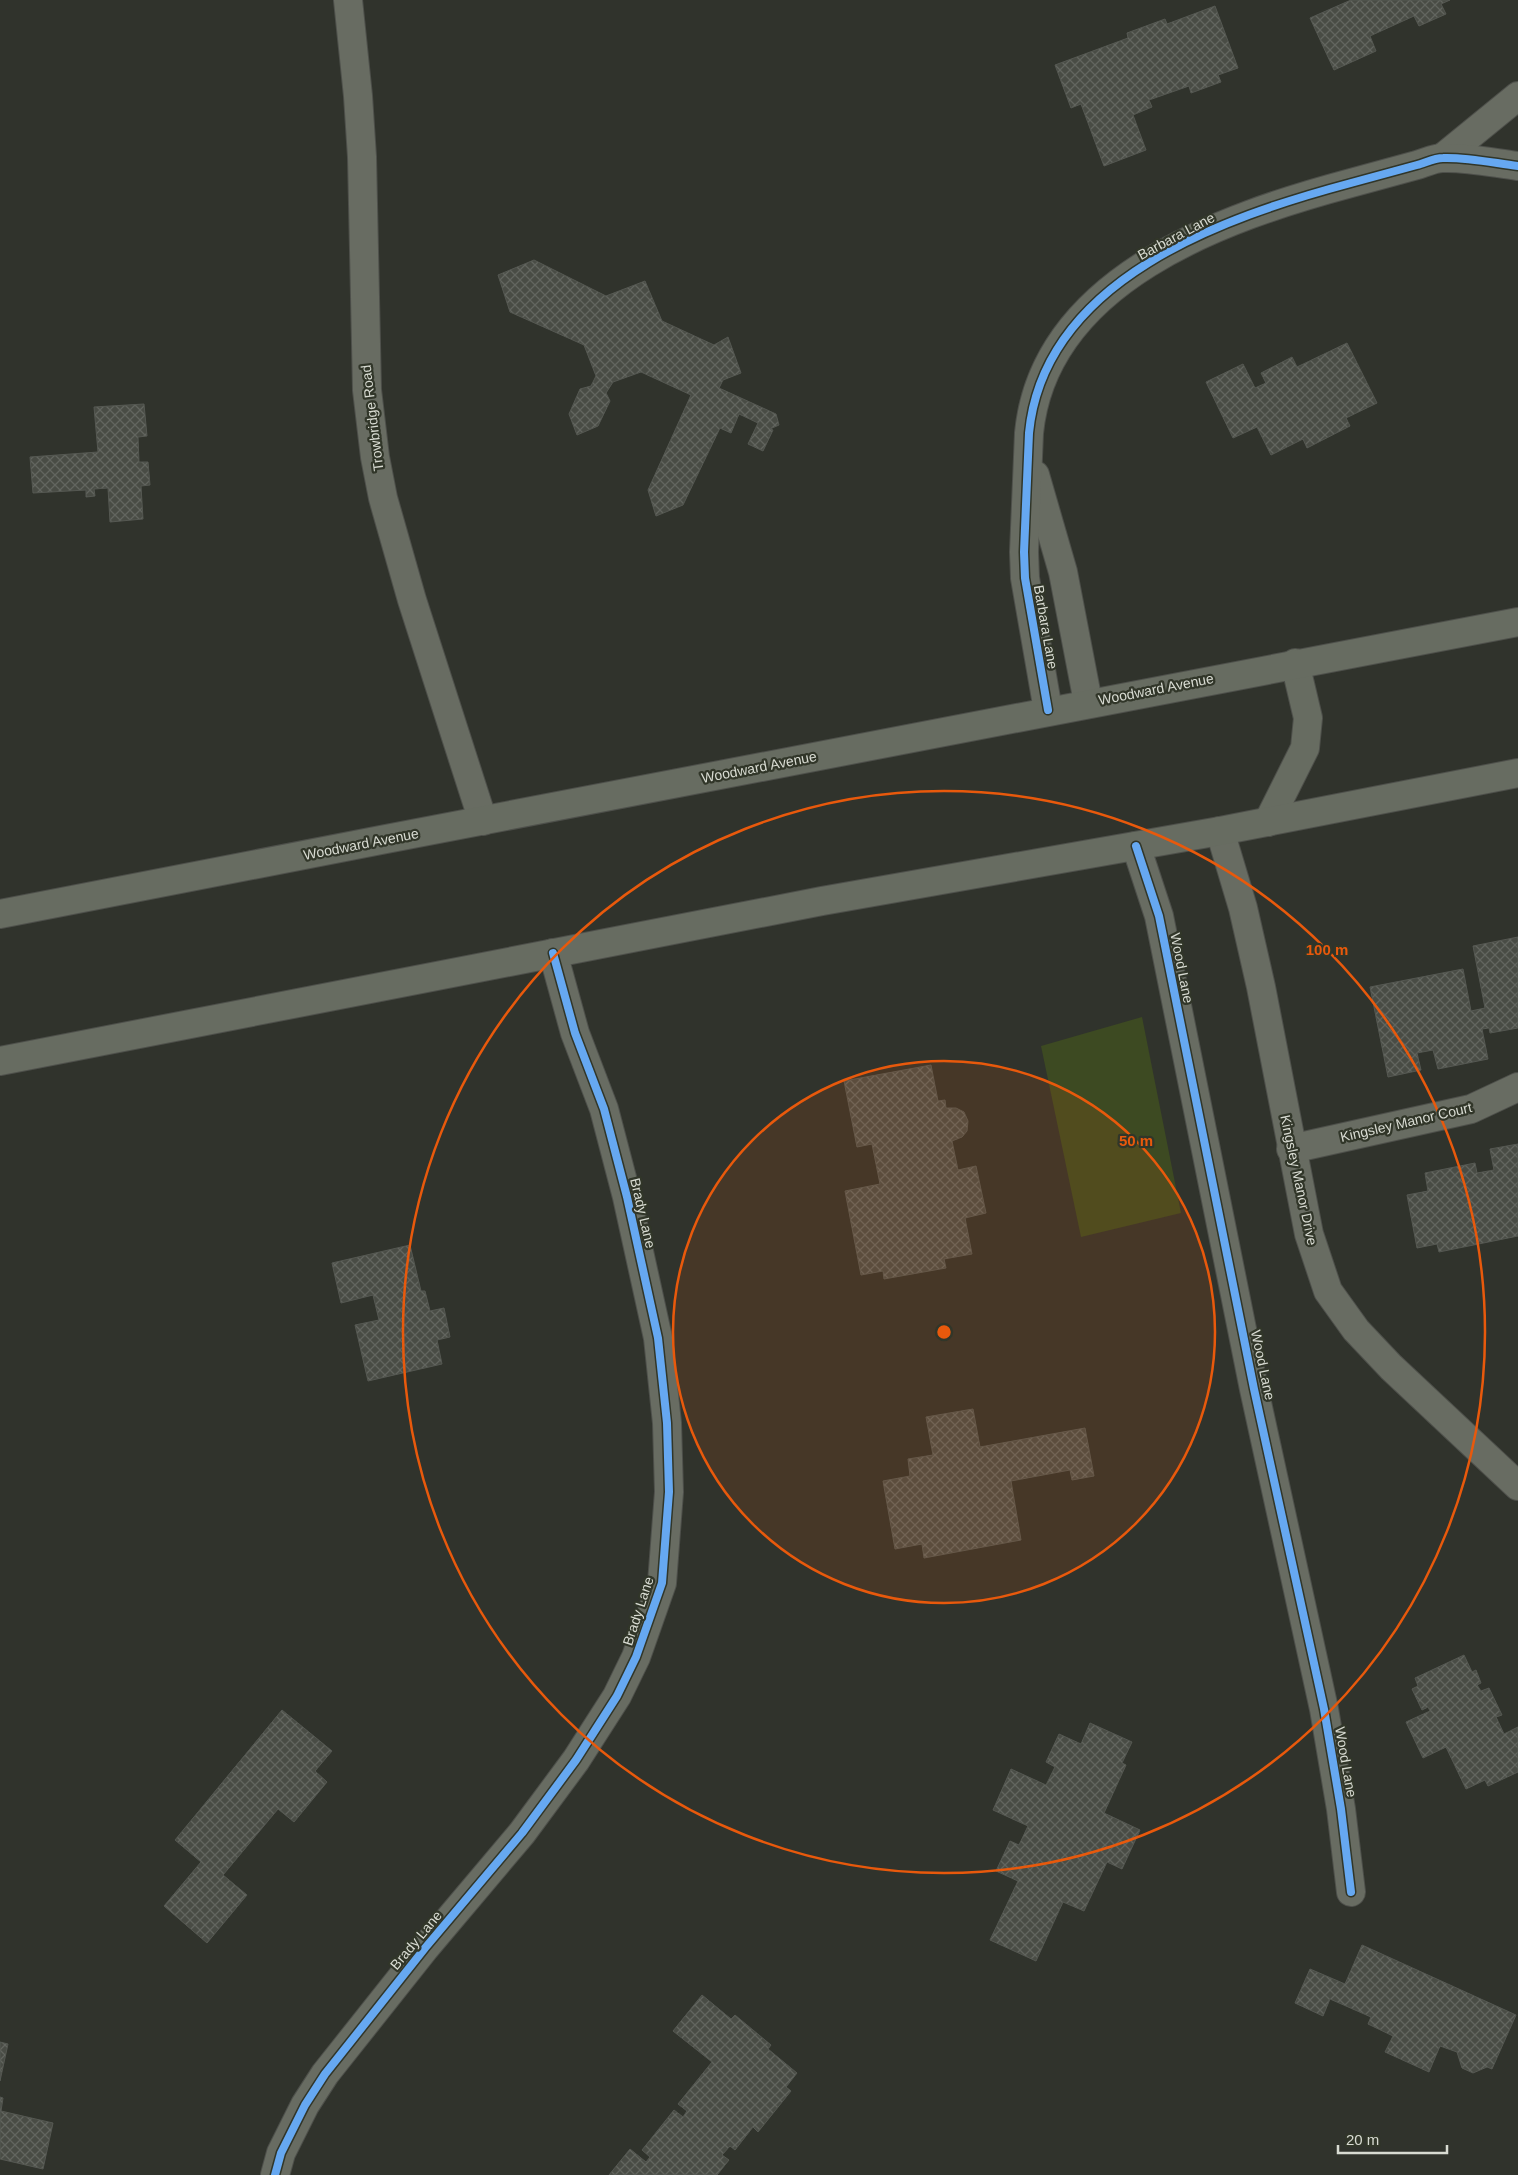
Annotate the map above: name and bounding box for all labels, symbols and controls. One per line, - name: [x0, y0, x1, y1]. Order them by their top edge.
- street label: Barbara Lane: [1135, 209, 1217, 263]
- street label: Trowbridge Road: [358, 364, 386, 472]
- street label: Barbara Lane: [1031, 584, 1061, 670]
- street label: Woodward Avenue: [1097, 670, 1215, 708]
- street label: Woodward Avenue: [700, 748, 818, 786]
- street label: Woodward Avenue: [302, 825, 420, 863]
- street label: Wood Lane: [1167, 931, 1197, 1005]
- text: 100 m: [1306, 941, 1348, 958]
- street label: Kingsley Manor Court: [1339, 1099, 1473, 1145]
- street label: Kingsley Manor Drive: [1277, 1113, 1321, 1247]
- text: 50 m: [1119, 1132, 1153, 1149]
- street label: Brady Lane: [627, 1176, 659, 1250]
- centre of rings: [935, 1323, 953, 1341]
- street label: Wood Lane: [1248, 1328, 1278, 1402]
- street label: Brady Lane: [619, 1574, 657, 1648]
- street label: Wood Lane: [1332, 1725, 1360, 1799]
- street label: Brady Lane: [387, 1907, 445, 1973]
- scale bar: [1338, 2122, 1447, 2154]
- text: 20 m: [1346, 2131, 1379, 2148]

